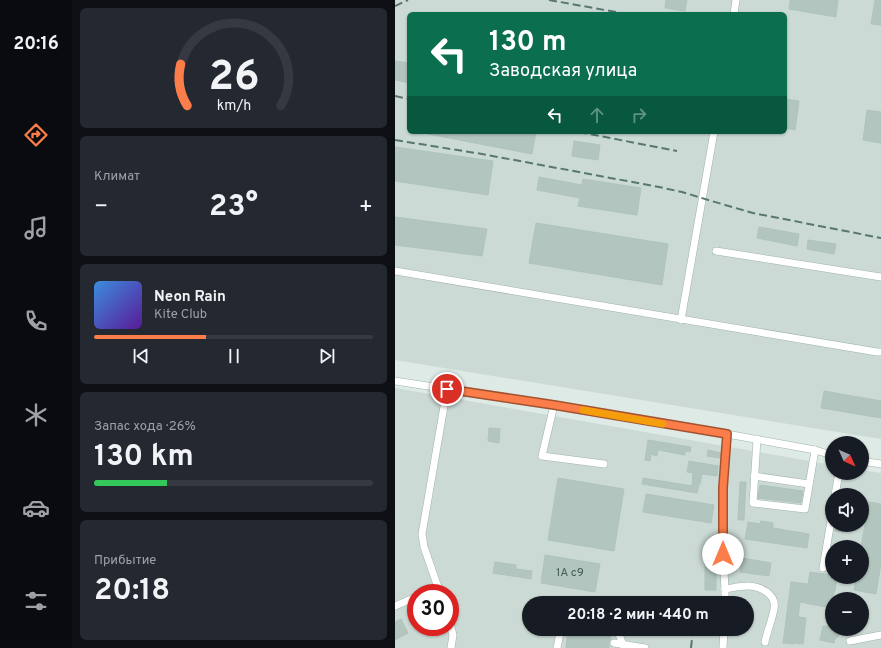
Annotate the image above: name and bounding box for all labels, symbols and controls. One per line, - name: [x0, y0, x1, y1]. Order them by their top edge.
- text: 130 m: [489, 25, 567, 61]
- icon: left: [423, 28, 475, 80]
- text: 20:16: [13, 33, 59, 56]
- text: 26: [208, 52, 259, 105]
- text: Заводская улица: [489, 60, 637, 83]
- text: km/h: [216, 97, 251, 115]
- icon: left: [544, 104, 566, 126]
- icon: ahead: [586, 104, 608, 126]
- icon: right: [628, 104, 650, 126]
- icon: directions: [22, 121, 50, 149]
- text: Климат: [94, 169, 140, 185]
- text: 23°: [209, 189, 258, 226]
- text: −: [94, 194, 108, 221]
- text: +: [359, 194, 373, 221]
- icon: music: [22, 214, 50, 242]
- text: Neon Rain: [154, 288, 226, 307]
- icon: phone: [22, 307, 50, 335]
- text: Kite Club: [154, 307, 207, 323]
- icon: previous: [130, 345, 152, 367]
- icon: pause: [223, 345, 245, 367]
- icon: next: [316, 345, 338, 367]
- pin: [430, 372, 464, 406]
- icon: arrive: [436, 378, 458, 400]
- icon: climate: [22, 401, 50, 429]
- text: Запас хода · 26%: [94, 419, 196, 435]
- north arrow: [825, 436, 869, 480]
- map controls: [825, 436, 869, 636]
- text: 130 km: [94, 439, 194, 476]
- button: sound: [825, 488, 869, 532]
- icon: car: [22, 494, 50, 522]
- position arrow: [702, 533, 744, 575]
- button: +: [825, 540, 869, 584]
- text: Прибытие: [94, 553, 156, 569]
- house number: 1А с9: [556, 565, 584, 581]
- text: 20:18: [94, 573, 170, 610]
- speed limit sign: 30: [407, 584, 459, 636]
- icon: filters: [22, 587, 50, 615]
- button: −: [825, 592, 869, 636]
- text: 20:18 · 2 мин · 440 m: [567, 606, 709, 625]

